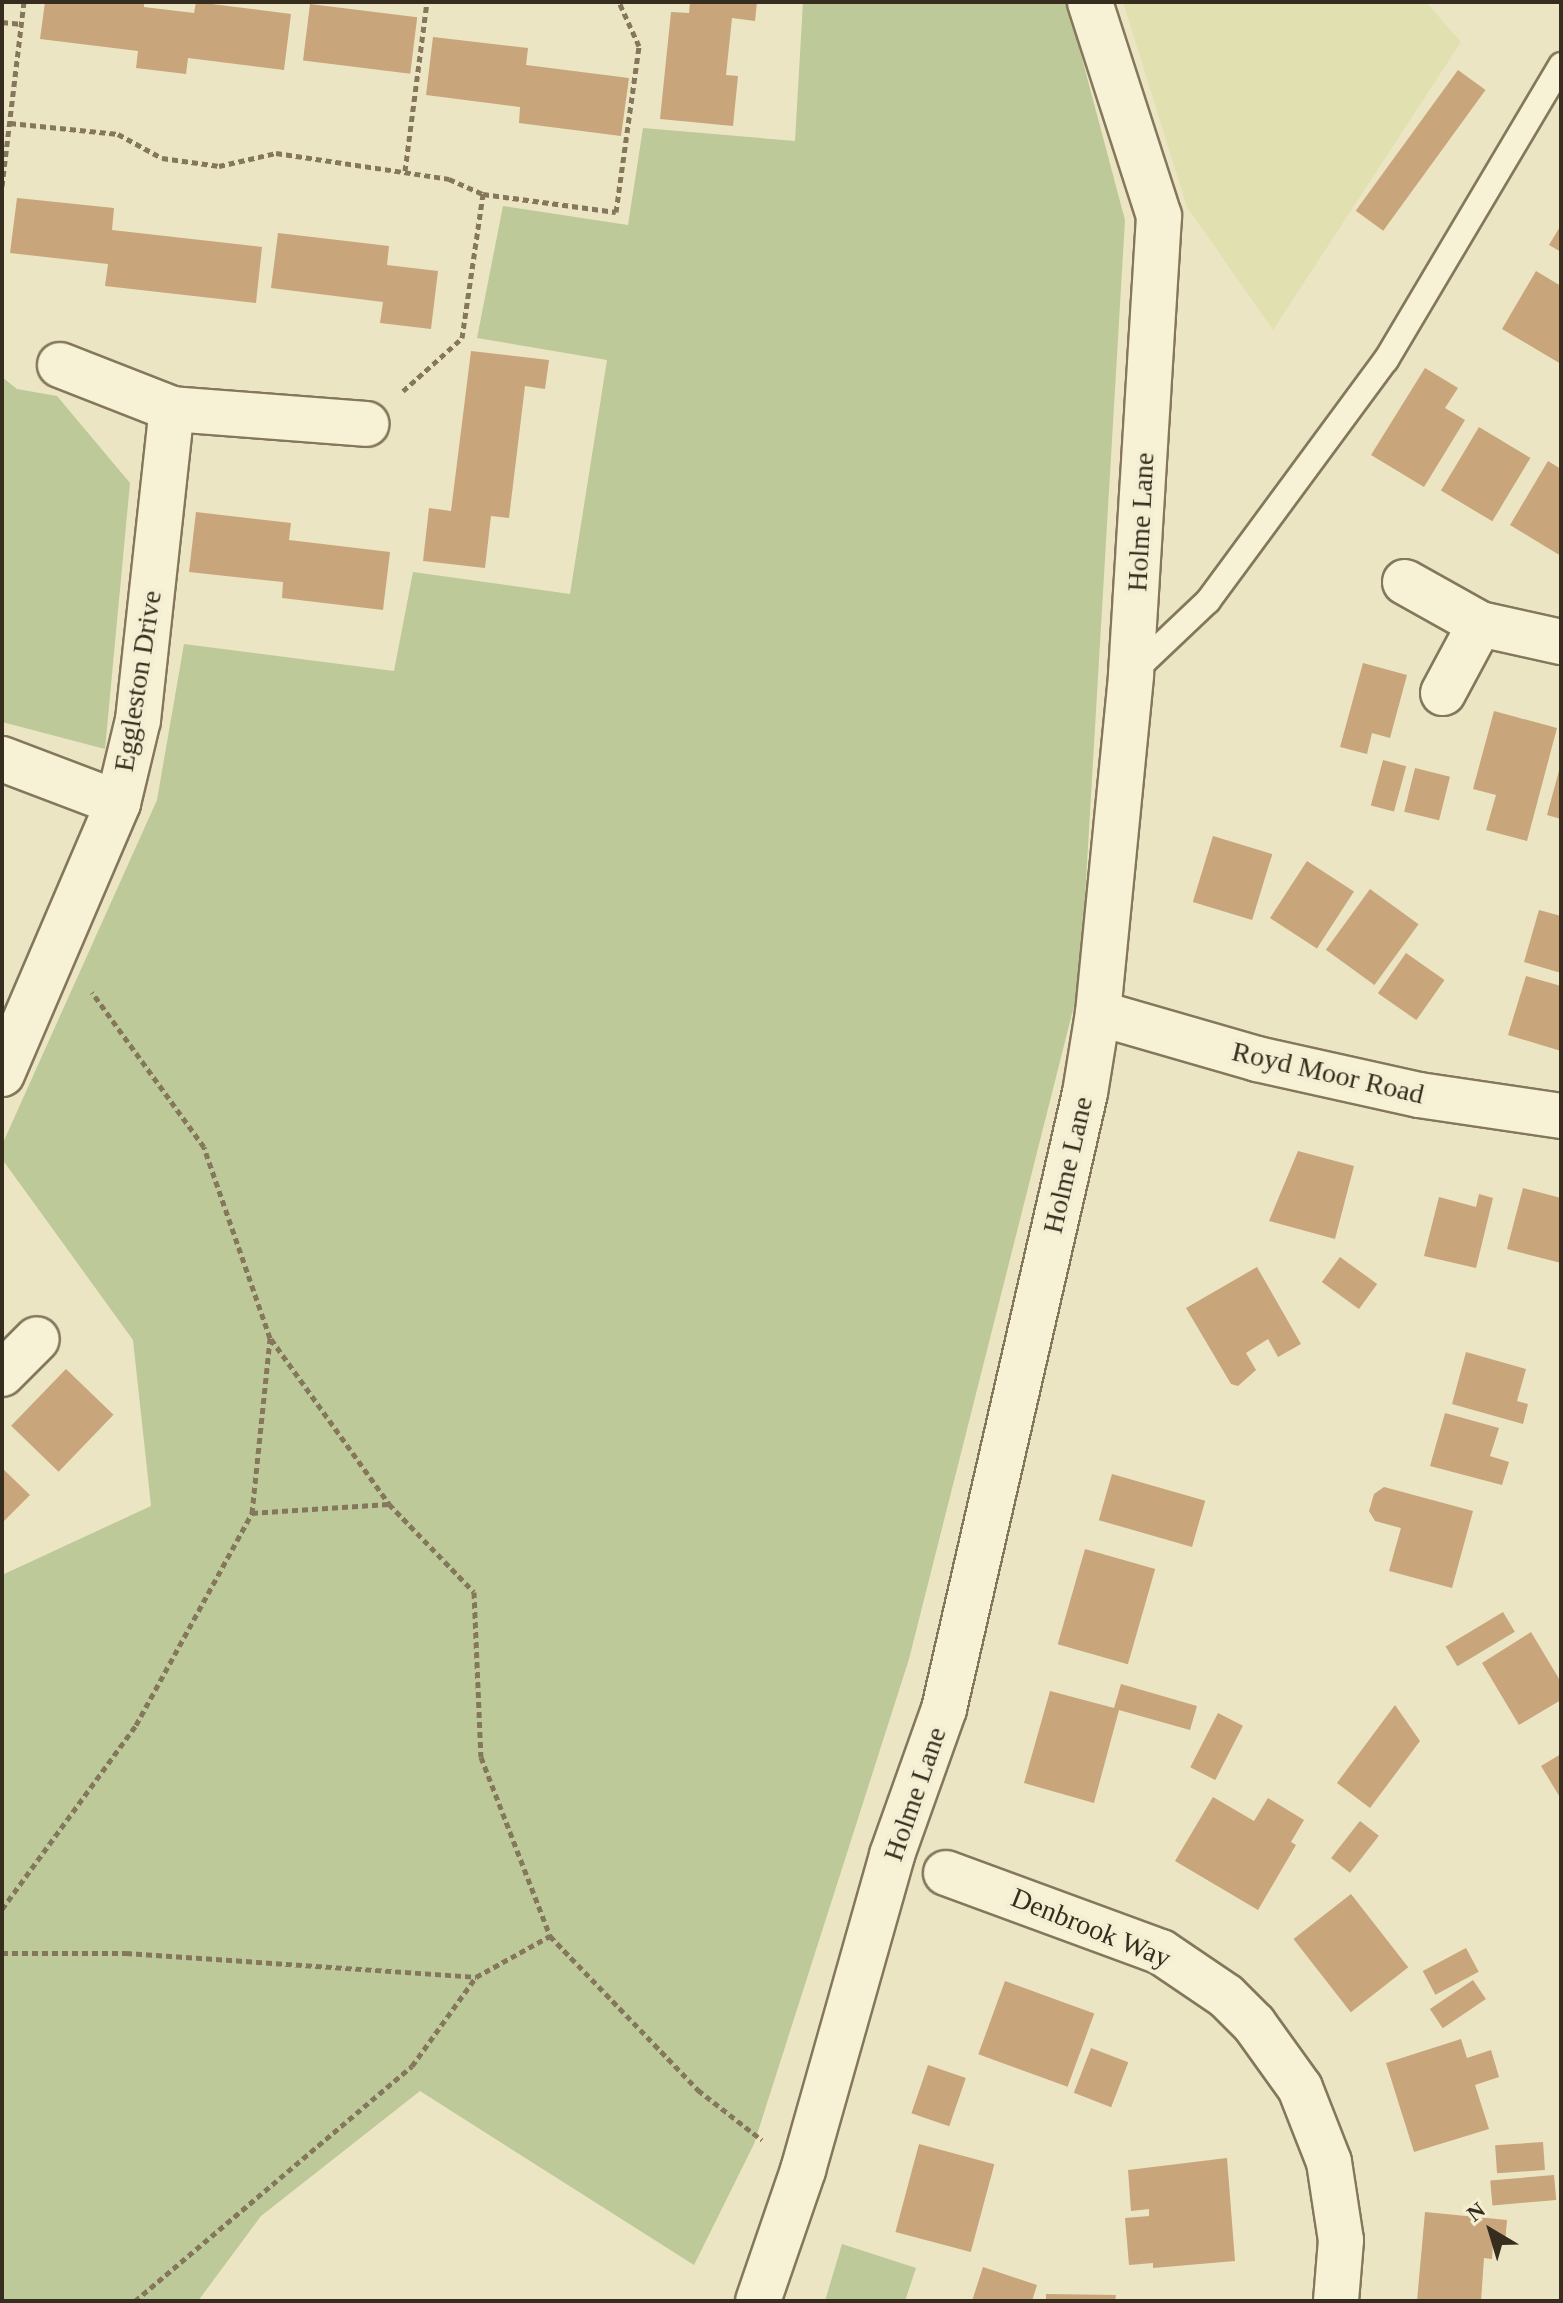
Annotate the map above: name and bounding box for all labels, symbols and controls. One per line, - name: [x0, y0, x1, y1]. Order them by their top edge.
- street label: Holme Lane: [1121, 452, 1161, 592]
- street label: Eggleston Drive: [107, 588, 169, 774]
- street label: Royd Moor Road: [1229, 1035, 1427, 1111]
- street label: Holme Lane: [1036, 1093, 1100, 1237]
- street label: Holme Lane: [876, 1723, 954, 1865]
- street label: Denbrook Way: [1006, 1881, 1176, 1975]
- north arrow: [1451, 2191, 1531, 2271]
- text: N: [1462, 2197, 1490, 2226]

